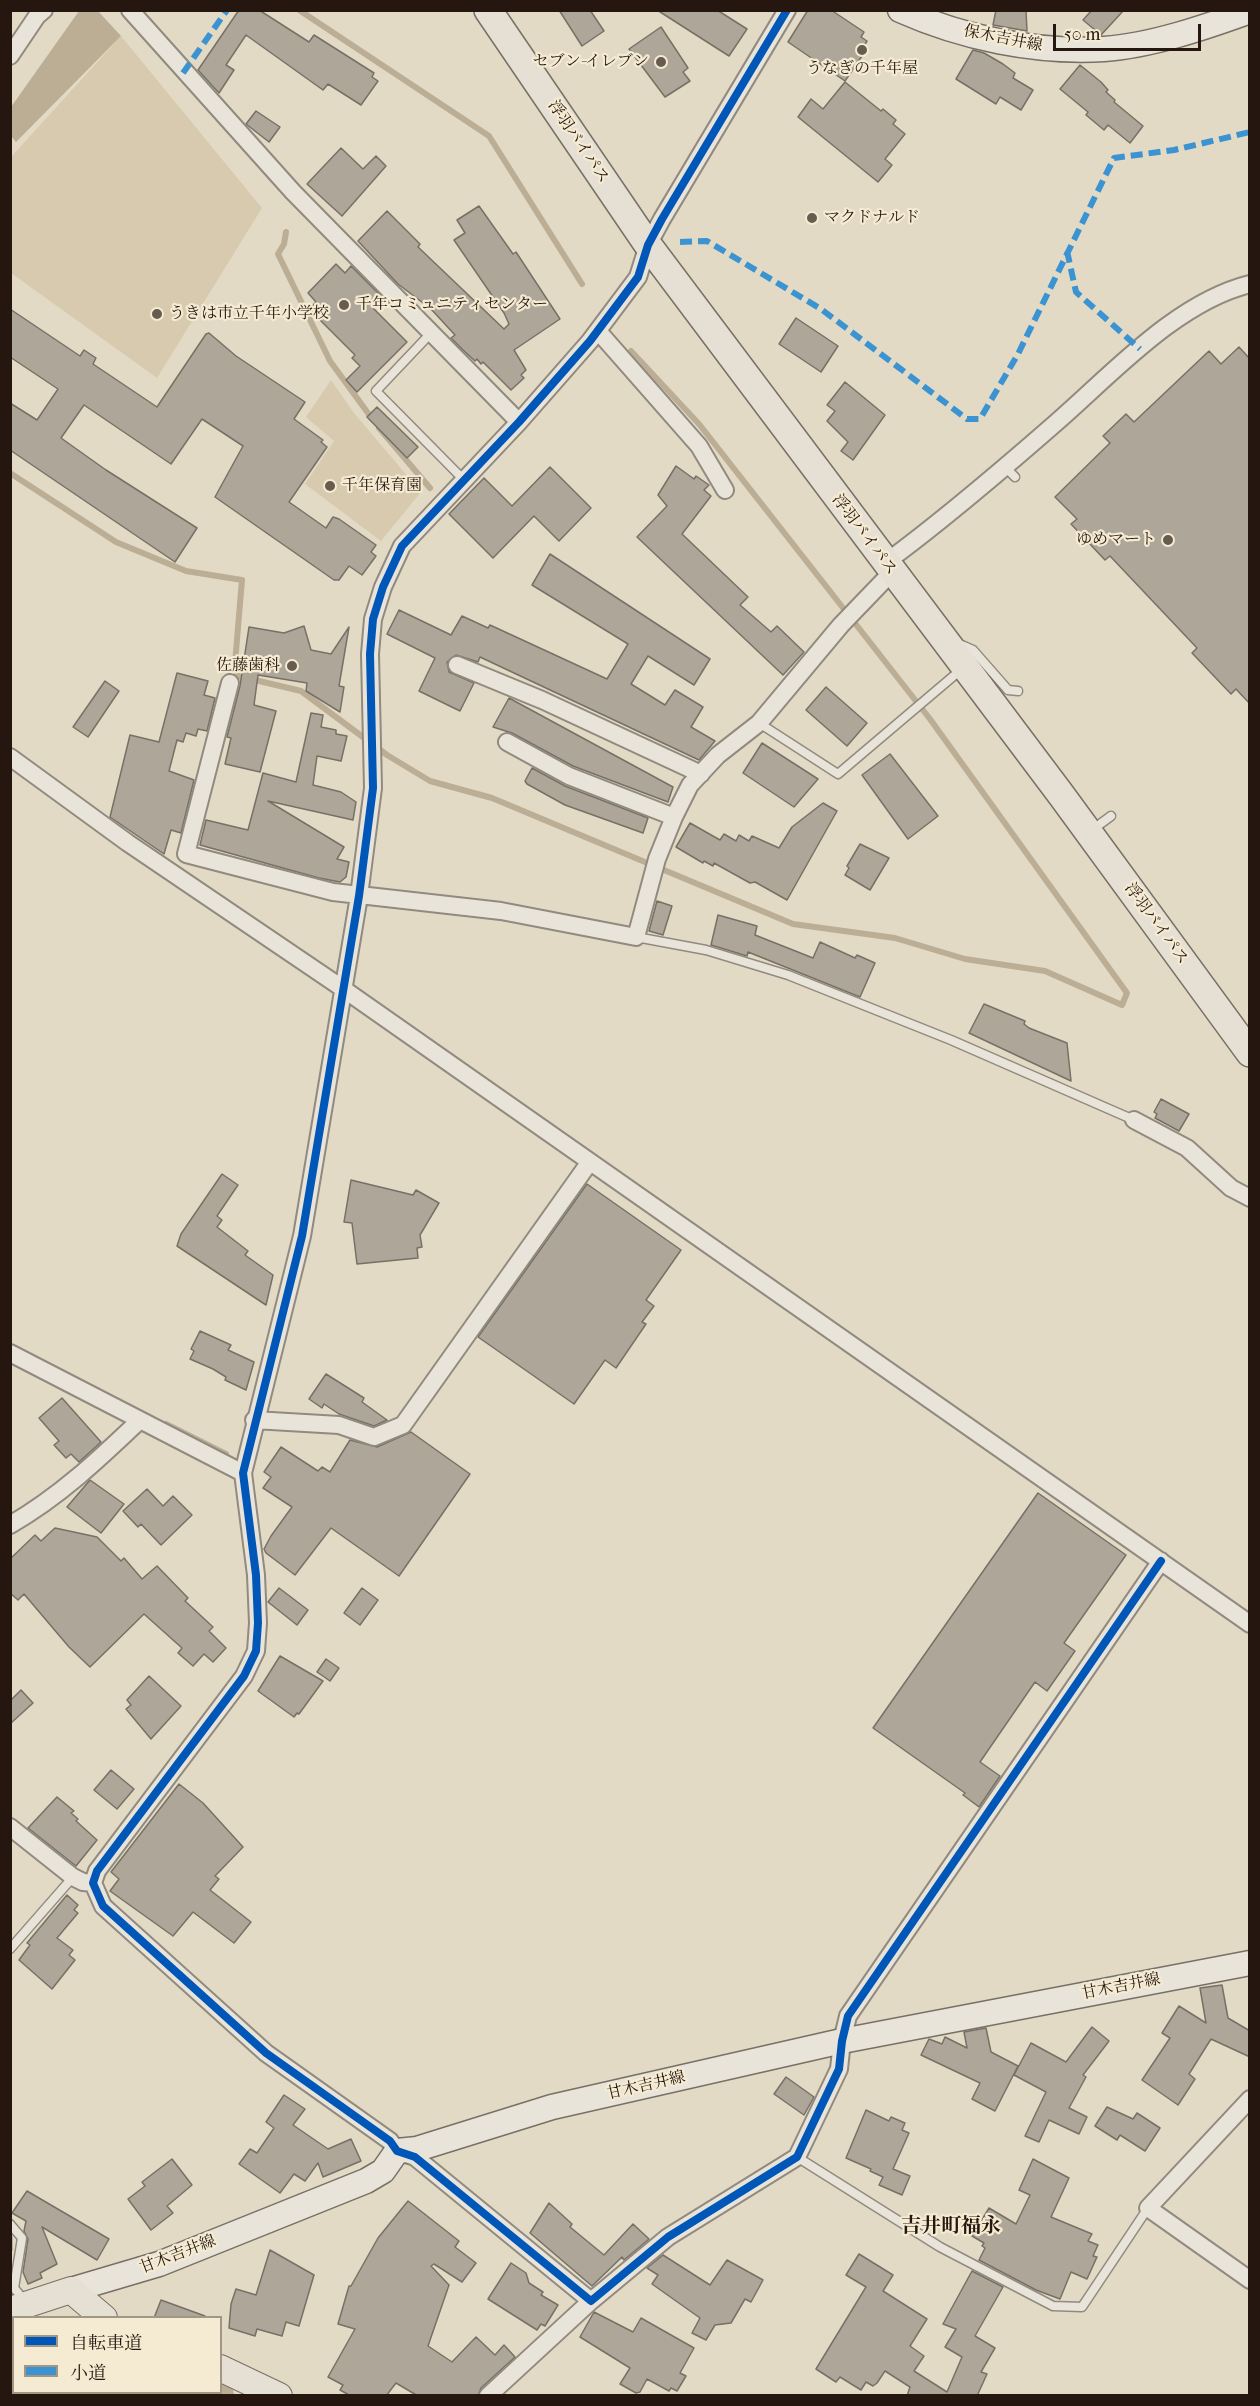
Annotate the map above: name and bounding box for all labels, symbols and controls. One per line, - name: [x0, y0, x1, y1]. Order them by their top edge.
- scale bar: [1056, 12, 1204, 50]
- street label: 保木吉井線: [962, 22, 1044, 56]
- text: 50 m: [1064, 24, 1100, 45]
- marker: うなぎの千年屋: [855, 43, 869, 57]
- place label: セブン-イレブン: [533, 52, 649, 72]
- marker: セブン-イレブン: [654, 55, 668, 69]
- place label: うなぎの千年屋: [806, 59, 918, 79]
- street label: 浮羽バイパス: [543, 97, 613, 187]
- place label: マクドナルド: [824, 208, 920, 228]
- marker: マクドナルド: [805, 211, 819, 225]
- place label: 千年コミュニティセンター: [356, 295, 548, 315]
- marker: 千年コミュニティセンター: [337, 298, 351, 312]
- place label: うきは市立千年小学校: [169, 304, 329, 324]
- marker: うきは市立千年小学校: [150, 307, 164, 321]
- place label: 千年保育園: [342, 476, 422, 496]
- marker: 千年保育園: [323, 479, 337, 493]
- street label: 浮羽バイパス: [827, 491, 901, 579]
- place label: ゆめマート: [1076, 530, 1156, 550]
- marker: ゆめマート: [1161, 533, 1175, 547]
- place label: 佐藤歯科: [216, 656, 280, 676]
- marker: 佐藤歯科: [285, 659, 299, 673]
- street label: 浮羽バイパス: [1120, 880, 1192, 968]
- street label: 甘木吉井線: [1080, 1970, 1162, 2004]
- street label: 甘木吉井線: [605, 2068, 687, 2104]
- district label: 吉井町福永: [901, 2215, 1001, 2239]
- street label: 甘木吉井線: [137, 2232, 219, 2278]
- legend: [12, 2316, 222, 2394]
- text: 自転車道: [70, 2333, 142, 2354]
- text: 小道: [70, 2363, 106, 2384]

